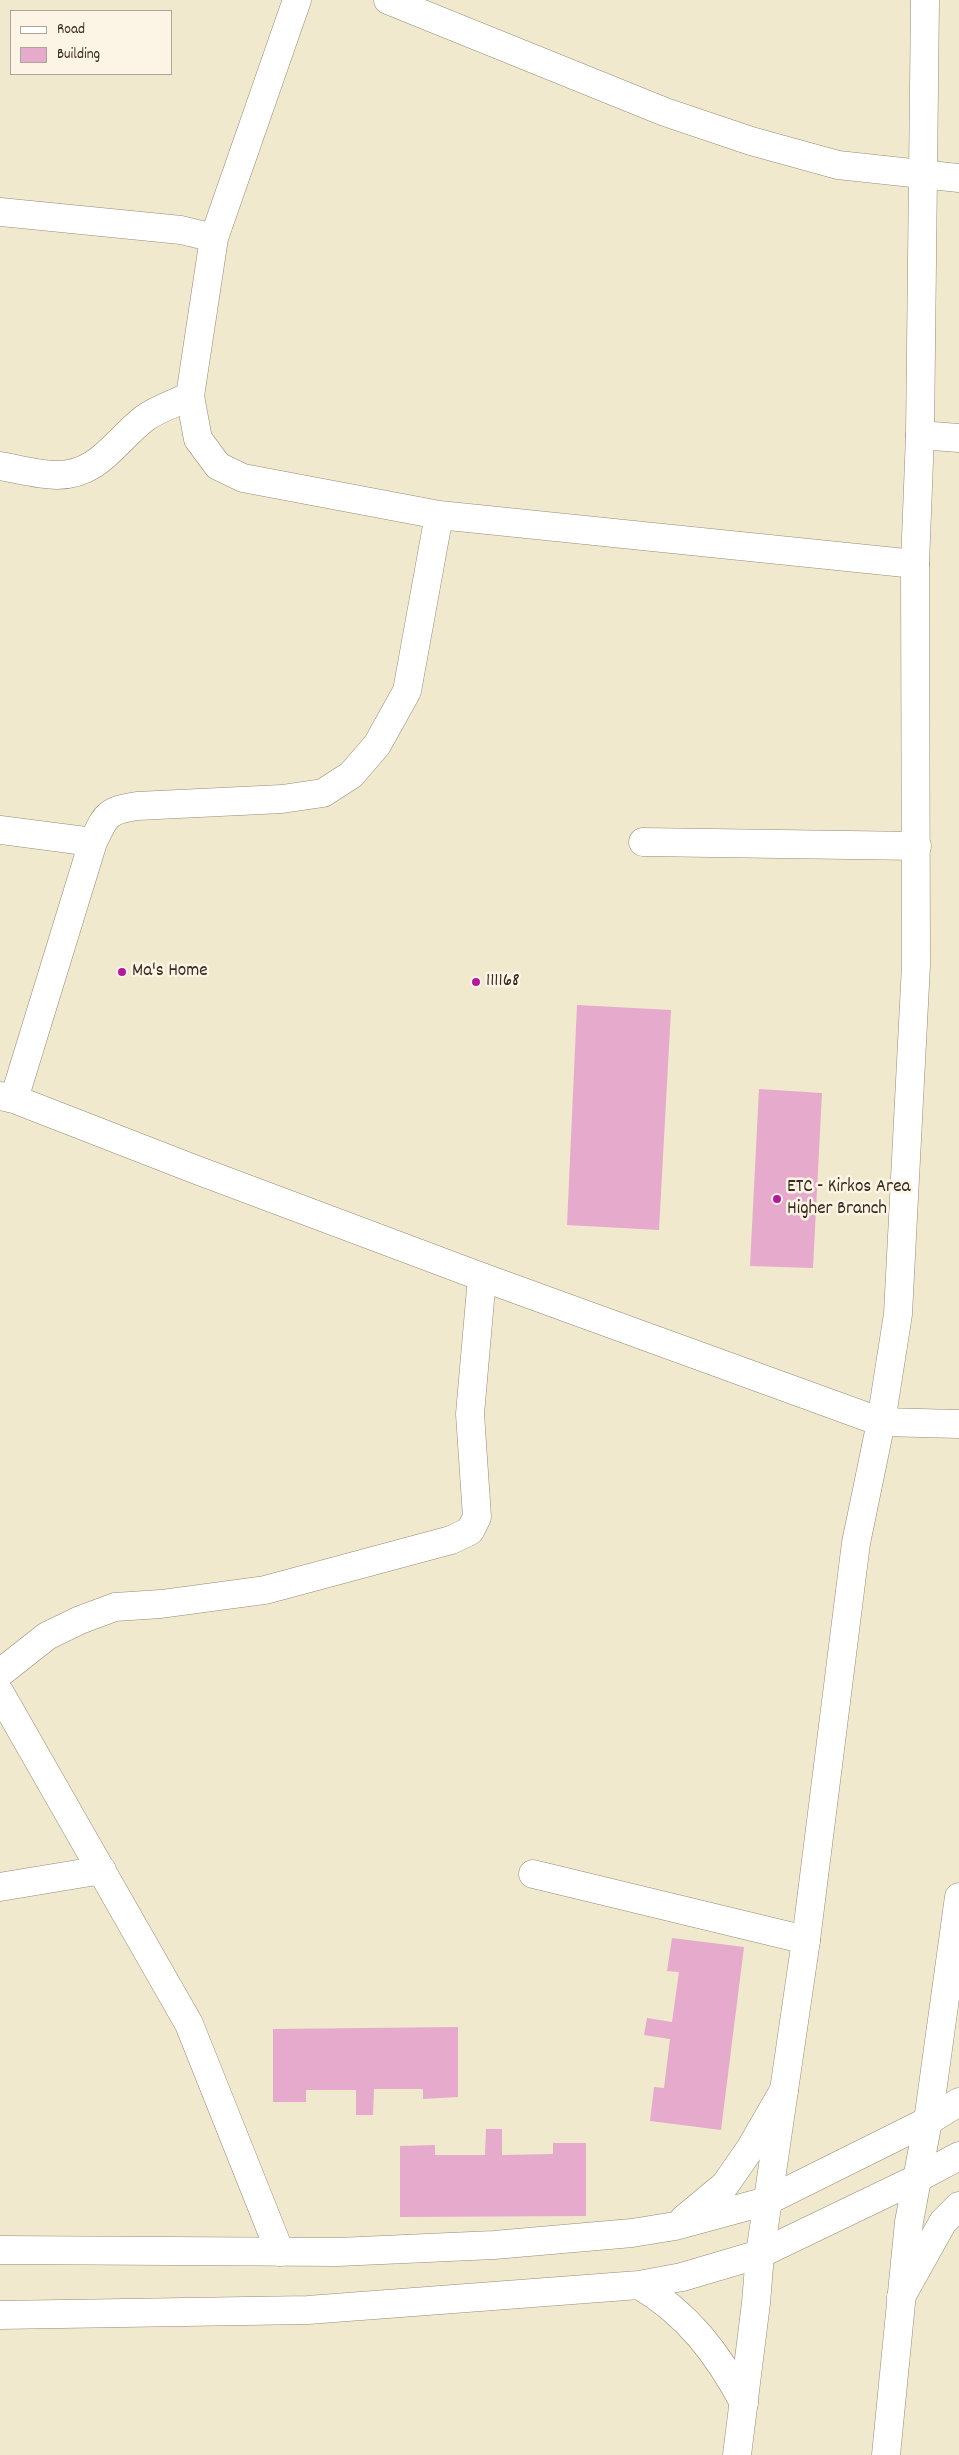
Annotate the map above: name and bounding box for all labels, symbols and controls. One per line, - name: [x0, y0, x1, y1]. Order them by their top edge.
- legend: [10, 10, 172, 75]
- text: Road: [57, 19, 85, 41]
- text: Building: [57, 44, 100, 66]
- place label: Ma's Home: [132, 961, 208, 983]
- marker: Ma's Home: [116, 966, 128, 978]
- place label: 111168: [486, 971, 520, 993]
- marker: 111168: [470, 976, 482, 988]
- place label: ETC - Kirkos Area Higher Branch: [787, 1177, 910, 1221]
- marker: ETC - Kirkos Area Higher Branch: [771, 1193, 783, 1205]

